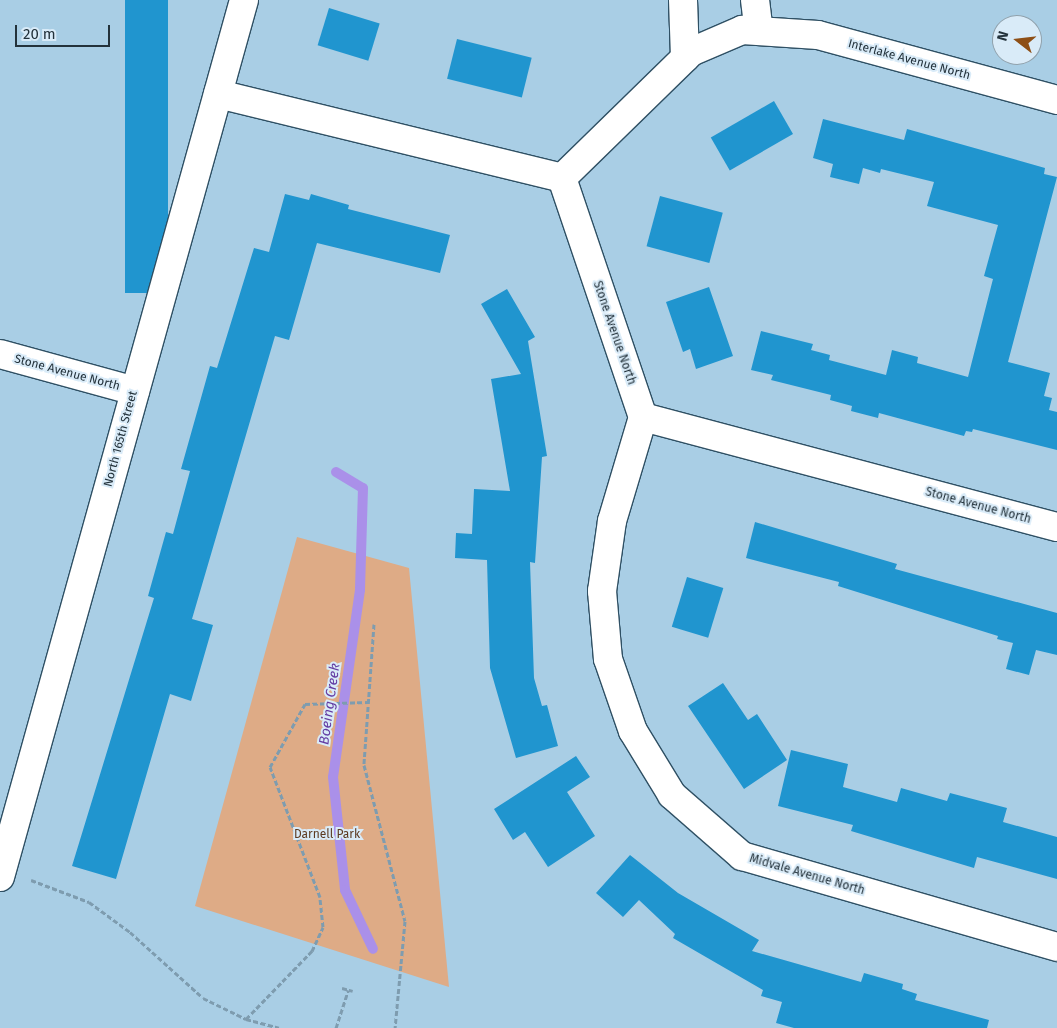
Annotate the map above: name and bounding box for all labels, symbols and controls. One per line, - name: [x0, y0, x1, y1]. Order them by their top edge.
- scale bar: [18, 15, 112, 47]
- north arrow: [992, 15, 1042, 65]
- text: 20 m: [23, 25, 56, 43]
- text: N: [994, 29, 1013, 43]
- street label: Interlake Avenue North: [846, 37, 972, 83]
- street label: Stone Avenue North: [590, 279, 638, 387]
- street label: Stone Avenue North: [13, 352, 121, 394]
- street label: North 165th Street: [101, 389, 141, 489]
- street label: Stone Avenue North: [924, 485, 1032, 527]
- water label: Boeing Creek: [316, 662, 344, 746]
- park label: Darnell Park: [294, 828, 360, 842]
- street label: Midvale Avenue North: [748, 852, 866, 898]

